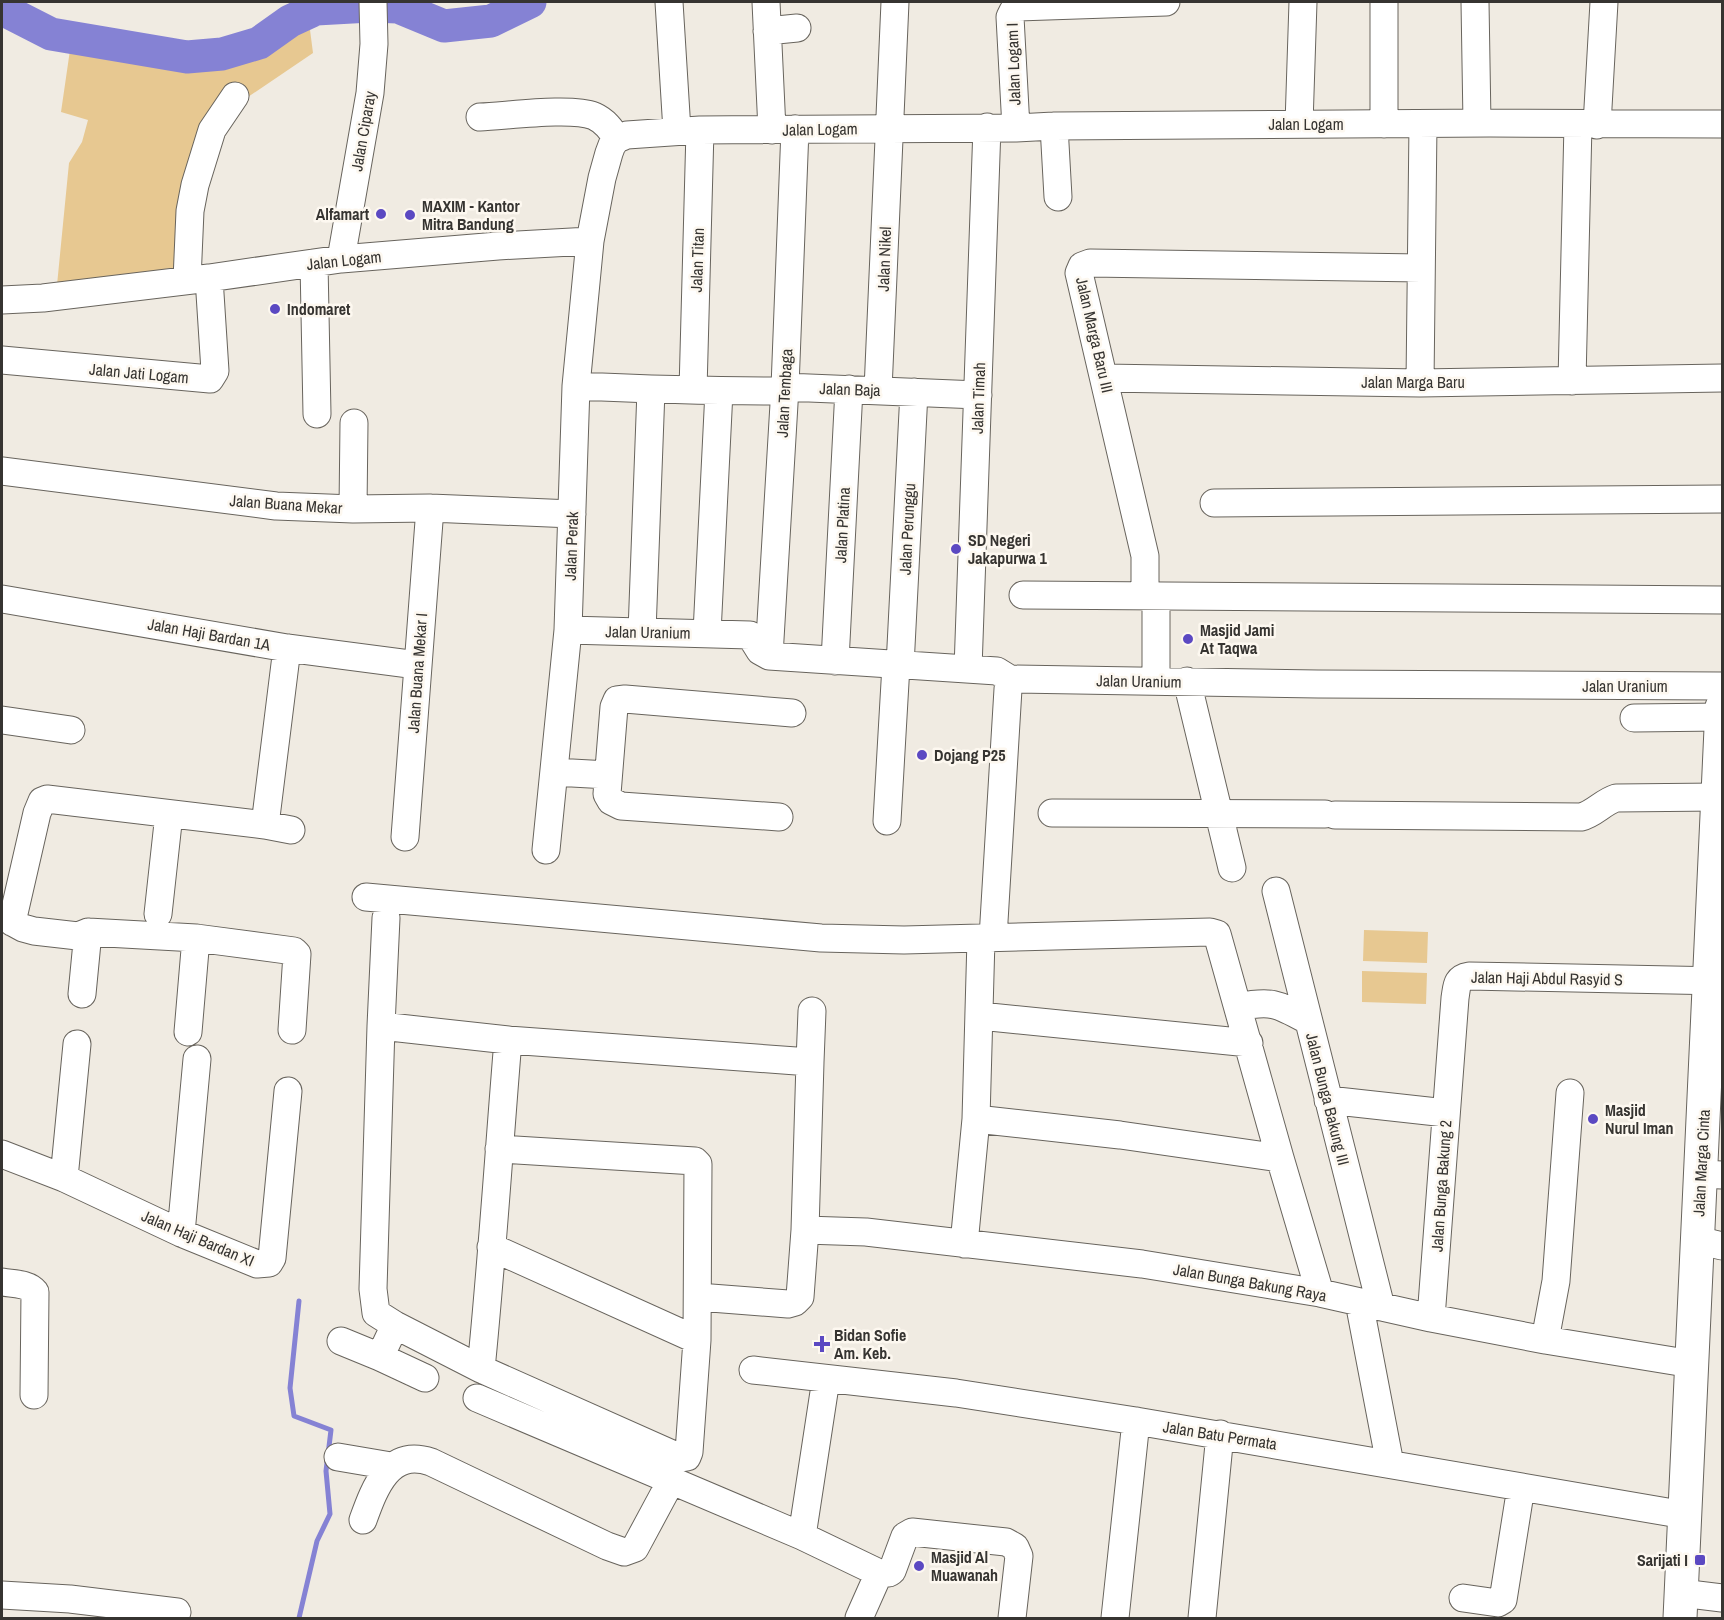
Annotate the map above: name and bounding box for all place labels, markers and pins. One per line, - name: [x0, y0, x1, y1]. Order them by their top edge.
- place label: MAXIM - Kantor Mitra Bandung: [422, 195, 521, 235]
- place label: Alfamart: [316, 203, 370, 225]
- marker: Alfamart: [374, 207, 388, 221]
- marker: MAXIM - Kantor Mitra Bandung: [403, 208, 417, 222]
- place label: Indomaret: [287, 298, 351, 320]
- marker: Indomaret: [268, 302, 282, 316]
- place label: SD Negeri Jakapurwa 1: [968, 529, 1047, 569]
- marker: SD Negeri Jakapurwa 1: [949, 542, 963, 556]
- place label: Masjid Jami At Taqwa: [1200, 619, 1274, 659]
- marker: Masjid Jami At Taqwa: [1181, 632, 1195, 646]
- place label: Dojang P25: [934, 744, 1005, 766]
- marker: Dojang P25: [915, 748, 929, 762]
- place label: Masjid Nurul Iman: [1605, 1099, 1674, 1139]
- marker: Masjid Nurul Iman: [1586, 1112, 1600, 1126]
- place label: Bidan Sofie Am. Keb.: [834, 1324, 906, 1364]
- marker: Bidan Sofie Am. Keb.: [815, 1337, 829, 1351]
- place label: Masjid Al Muawanah: [931, 1546, 998, 1586]
- place label: Sarijati I: [1637, 1549, 1688, 1571]
- marker: Sarijati I: [1693, 1553, 1707, 1567]
- marker: Masjid Al Muawanah: [912, 1559, 926, 1573]

